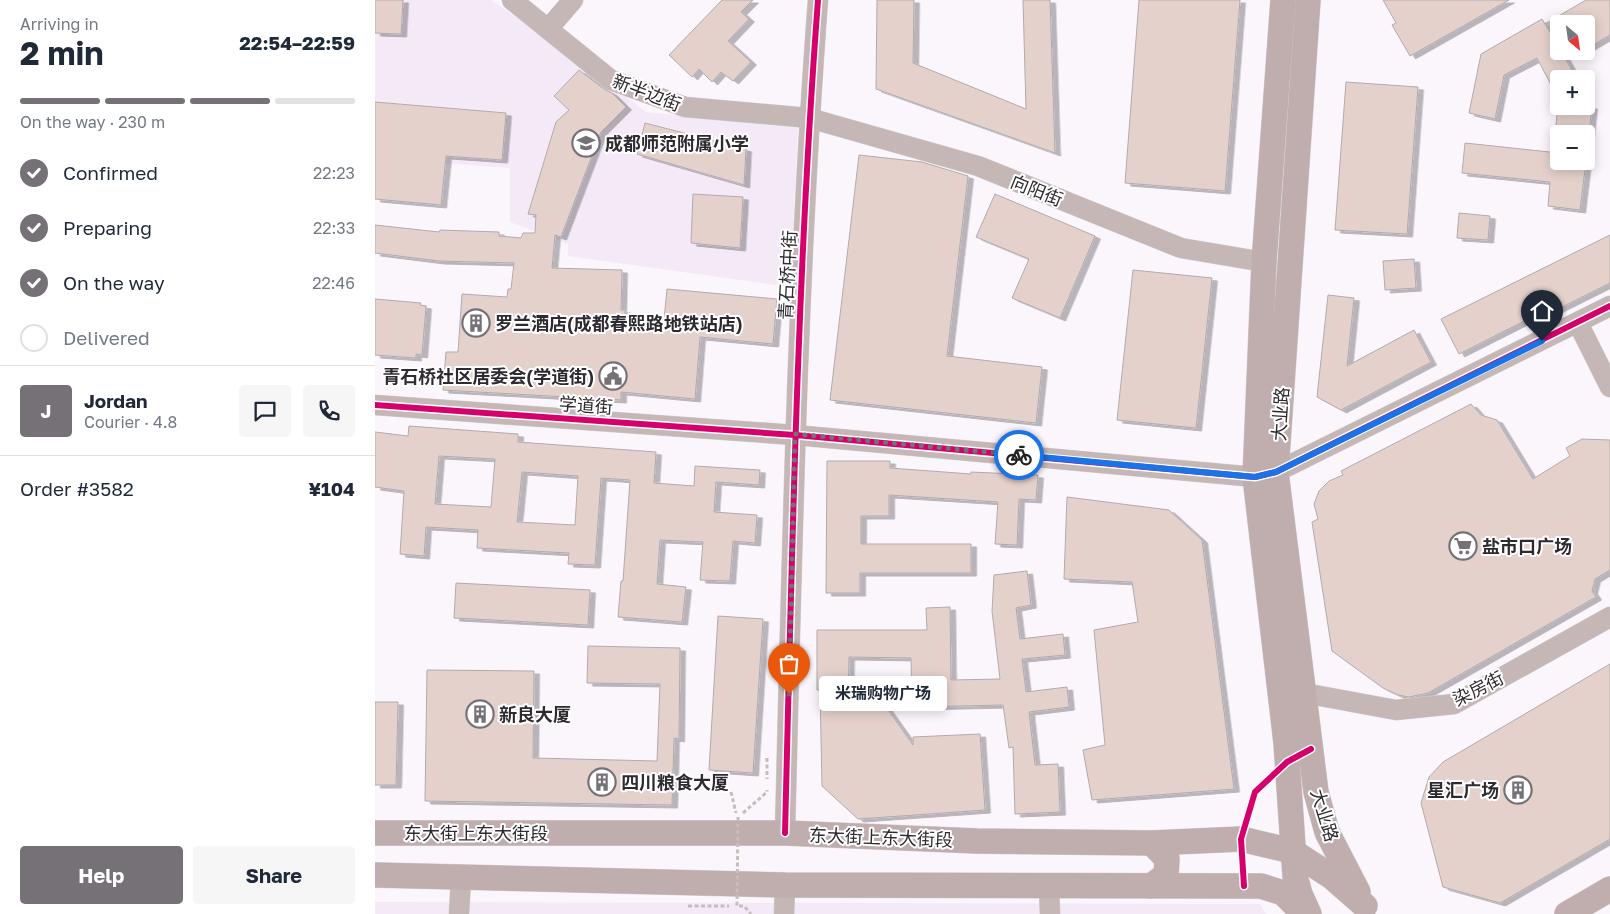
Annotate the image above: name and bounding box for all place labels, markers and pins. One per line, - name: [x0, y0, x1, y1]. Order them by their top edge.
- school or university icon: 成都师范附属小学: [571, 128, 601, 158]
- place label: 成都师范附属小学: [605, 132, 749, 154]
- pin: [1521, 290, 1563, 341]
- building icon: 罗兰酒店(成都春熙路地铁站店): [461, 308, 491, 338]
- place label: 罗兰酒店(成都春熙路地铁站店): [495, 312, 743, 334]
- public building icon: 青石桥社区居委会(学道街): [598, 361, 628, 391]
- place label: 青石桥社区居委会(学道街): [382, 365, 594, 387]
- supermarket icon: 盐市口广场: [1448, 531, 1478, 561]
- place label: 盐市口广场: [1482, 535, 1572, 557]
- pin: [768, 643, 810, 694]
- callout: 米瑞购物广场: [819, 676, 947, 712]
- building icon: 新良大厦: [465, 699, 495, 729]
- place label: 新良大厦: [499, 703, 571, 725]
- building icon: 四川粮食大厦: [587, 767, 617, 797]
- place label: 四川粮食大厦: [621, 771, 729, 793]
- building icon: 星汇广场: [1503, 775, 1533, 805]
- place label: 星汇广场: [1427, 779, 1499, 801]

